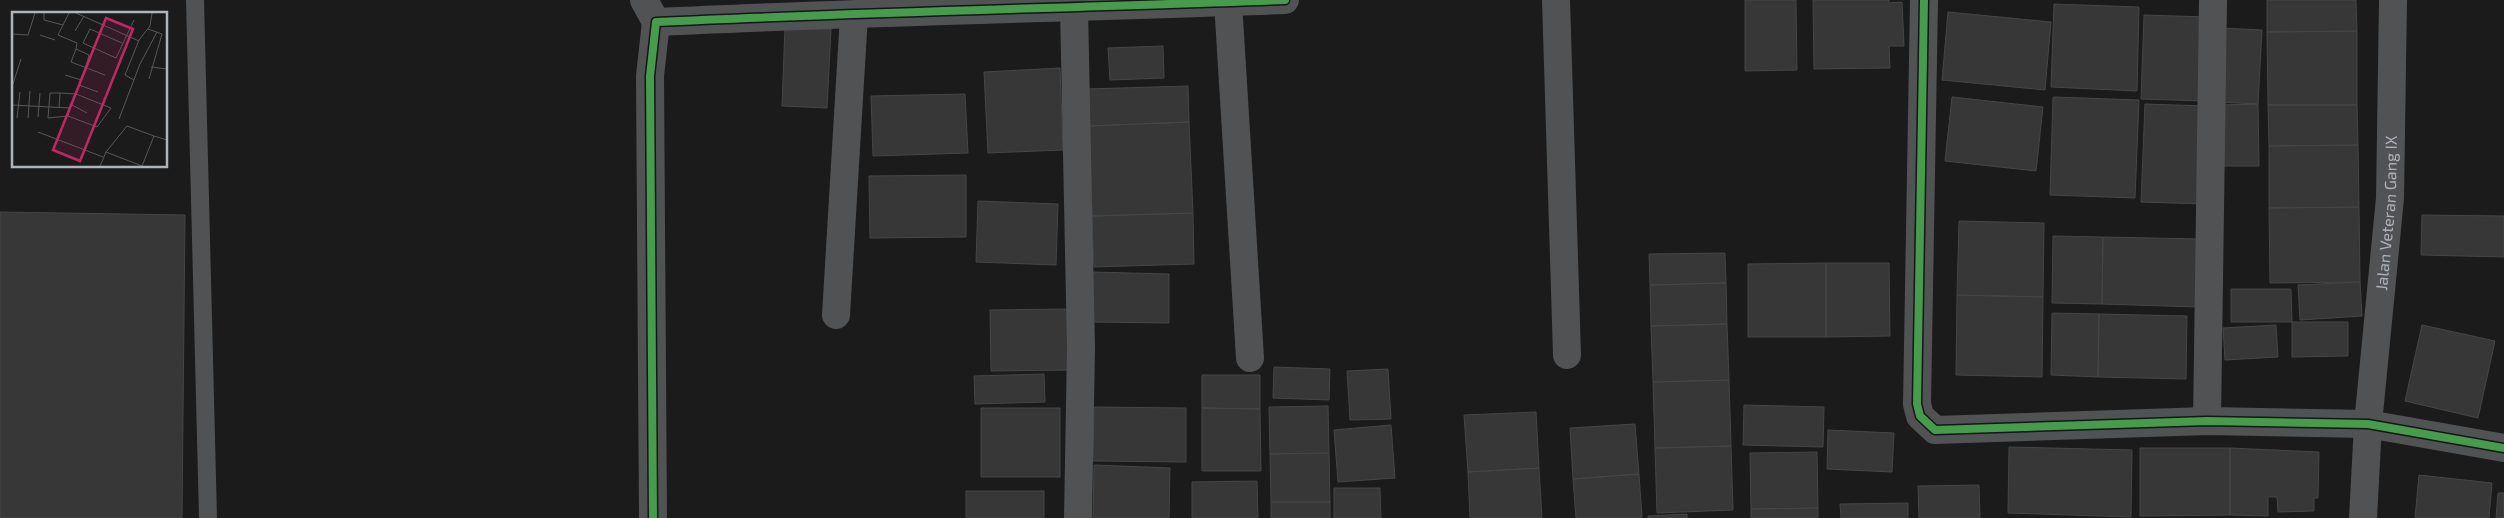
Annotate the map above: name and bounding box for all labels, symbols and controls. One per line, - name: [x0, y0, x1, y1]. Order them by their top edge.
- inset map: [12, 12, 168, 168]
- street label: Jalan Veteran Gang IX: [2371, 135, 2400, 291]

